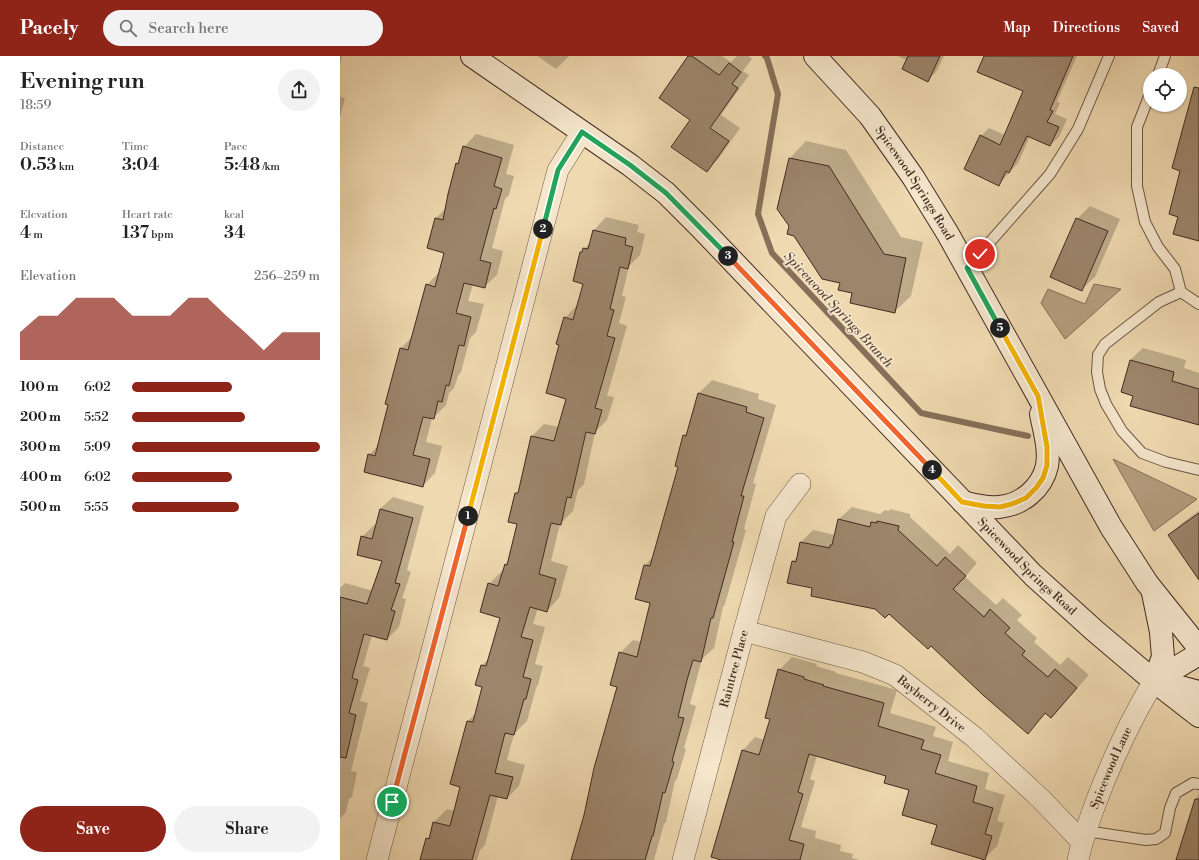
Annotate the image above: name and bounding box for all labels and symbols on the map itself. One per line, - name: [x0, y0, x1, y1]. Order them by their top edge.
- street label: Spicewood Springs Road: [872, 123, 957, 243]
- pin: 2: [533, 219, 553, 239]
- pin: [963, 237, 997, 271]
- pin: 3: [718, 246, 738, 266]
- water label: Spicewood Springs Branch: [780, 248, 897, 372]
- pin: 5: [990, 318, 1010, 338]
- pin: 4: [922, 460, 942, 480]
- pin: 1: [458, 506, 478, 526]
- street label: Spicewood Springs Road: [974, 515, 1080, 619]
- street label: Raintree Place: [717, 628, 752, 709]
- street label: Bayberry Drive: [893, 672, 969, 736]
- street label: Spicewood Lane: [1087, 724, 1136, 811]
- pin: [375, 785, 409, 819]

